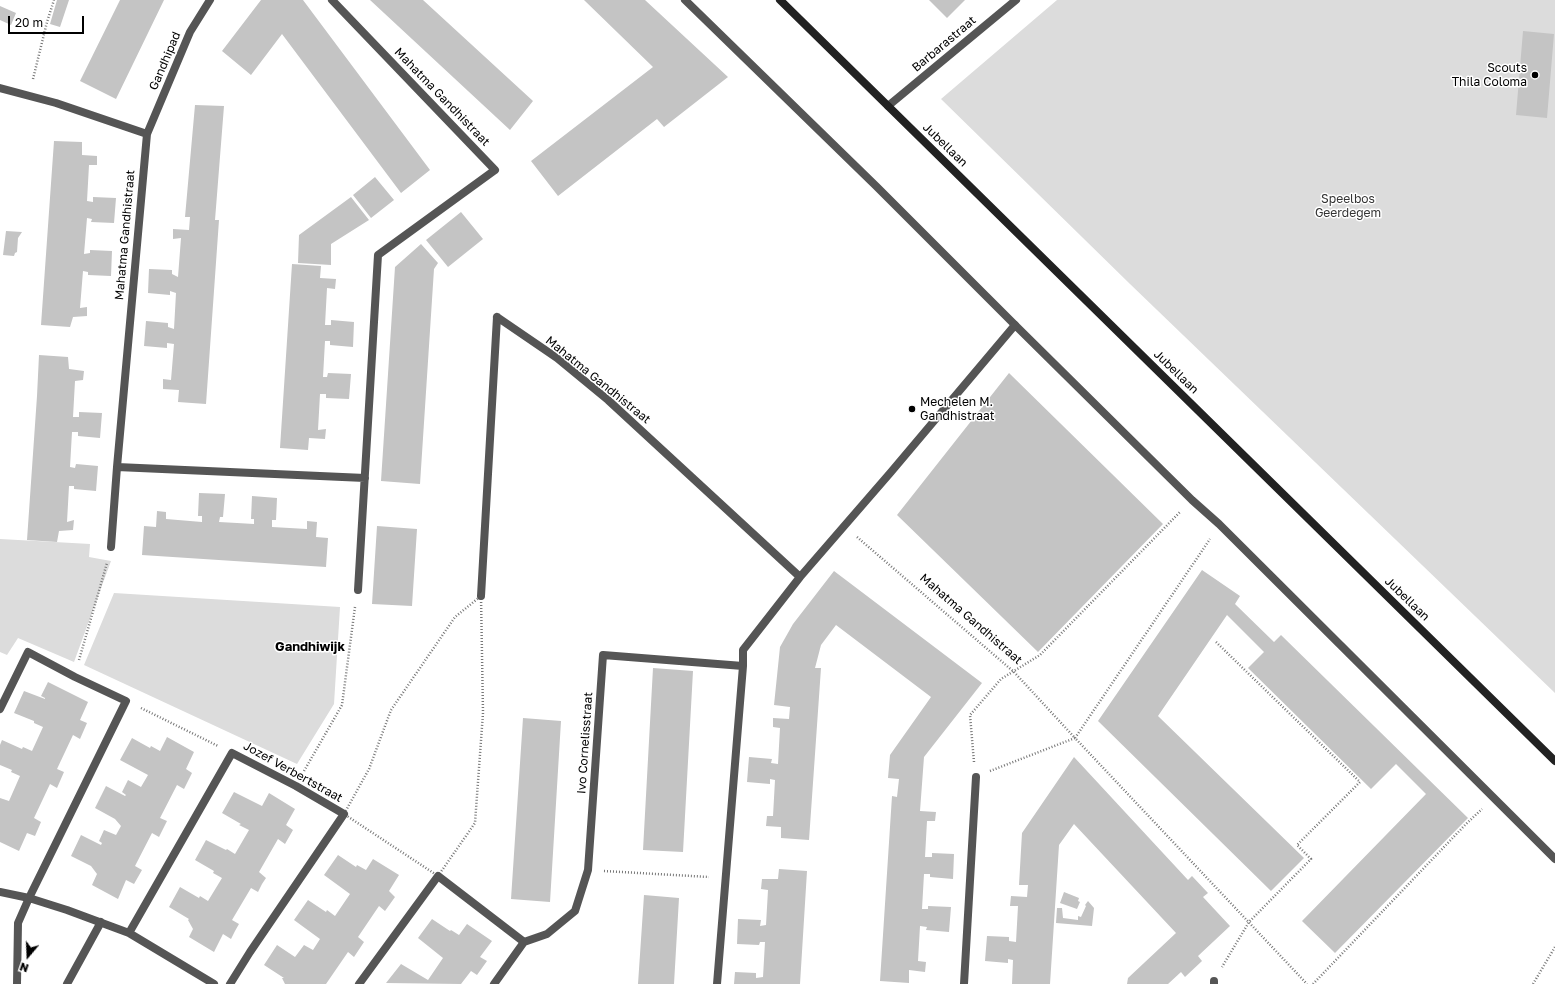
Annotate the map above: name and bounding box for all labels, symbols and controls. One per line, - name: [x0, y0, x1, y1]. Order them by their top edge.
- scale bar: [10, 8, 86, 34]
- street label: Barbarastraat: [909, 13, 979, 75]
- text: 20 m: [15, 15, 43, 30]
- street label: Gandhipad: [146, 30, 184, 92]
- street label: Mahatma Gandhistraat: [391, 45, 493, 149]
- place label: Scouts Thila Coloma: [1452, 61, 1527, 89]
- marker: Scouts Thila Coloma: [1530, 70, 1540, 80]
- street label: Jubellaan: [920, 120, 970, 170]
- street label: Mahatma Gandhistraat: [112, 169, 138, 301]
- park label: Speelbos Geerdegem: [1315, 192, 1381, 220]
- street label: Mahatma Gandhistraat: [543, 333, 653, 427]
- street label: Jubellaan: [1151, 347, 1201, 397]
- place label: Mechelen M. Gandhistraat: [920, 395, 995, 423]
- marker: Mechelen M. Gandhistraat: [907, 404, 917, 414]
- street label: Mahatma Gandhistraat: [917, 571, 1025, 667]
- street label: Jubellaan: [1382, 574, 1432, 624]
- district label: Gandhiwijk: [275, 639, 345, 655]
- street label: Ivo Cornelisstraat: [574, 692, 596, 794]
- street label: Jozef Verbertstraat: [241, 739, 345, 805]
- north arrow: [8, 936, 48, 976]
- text: N: [18, 960, 30, 975]

